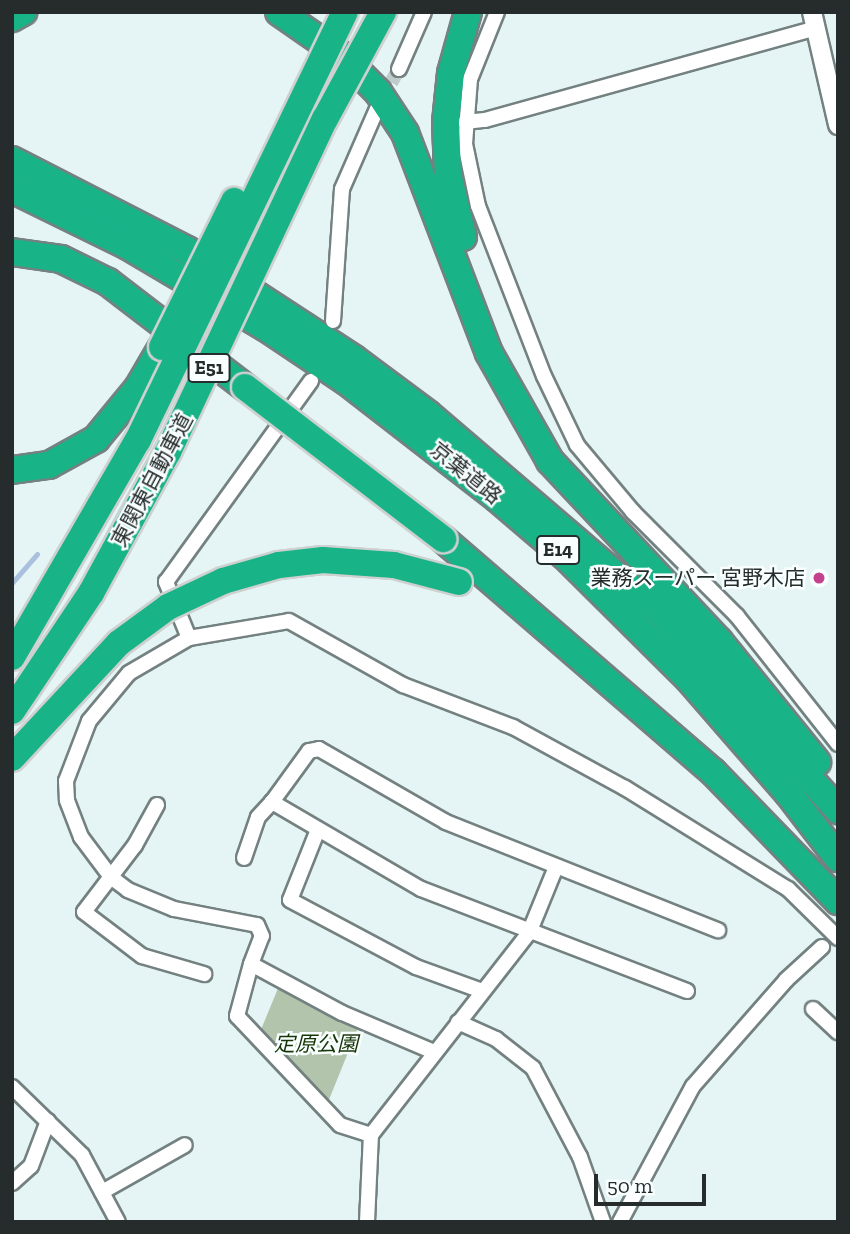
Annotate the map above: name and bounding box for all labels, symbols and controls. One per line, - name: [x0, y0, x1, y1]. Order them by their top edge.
- road number: E51: [186, 352, 232, 384]
- street label: 東関東自動車道: [106, 409, 198, 551]
- street label: 京葉道路: [425, 437, 507, 509]
- road number: E14: [535, 534, 581, 566]
- place label: 業務スーパー 宮野木店: [590, 565, 805, 591]
- marker: 業務スーパー 宮野木店: [811, 570, 827, 586]
- park label: 定原公園: [274, 1031, 358, 1057]
- scale bar: [598, 1160, 710, 1204]
- text: 50 m: [607, 1173, 653, 1198]

